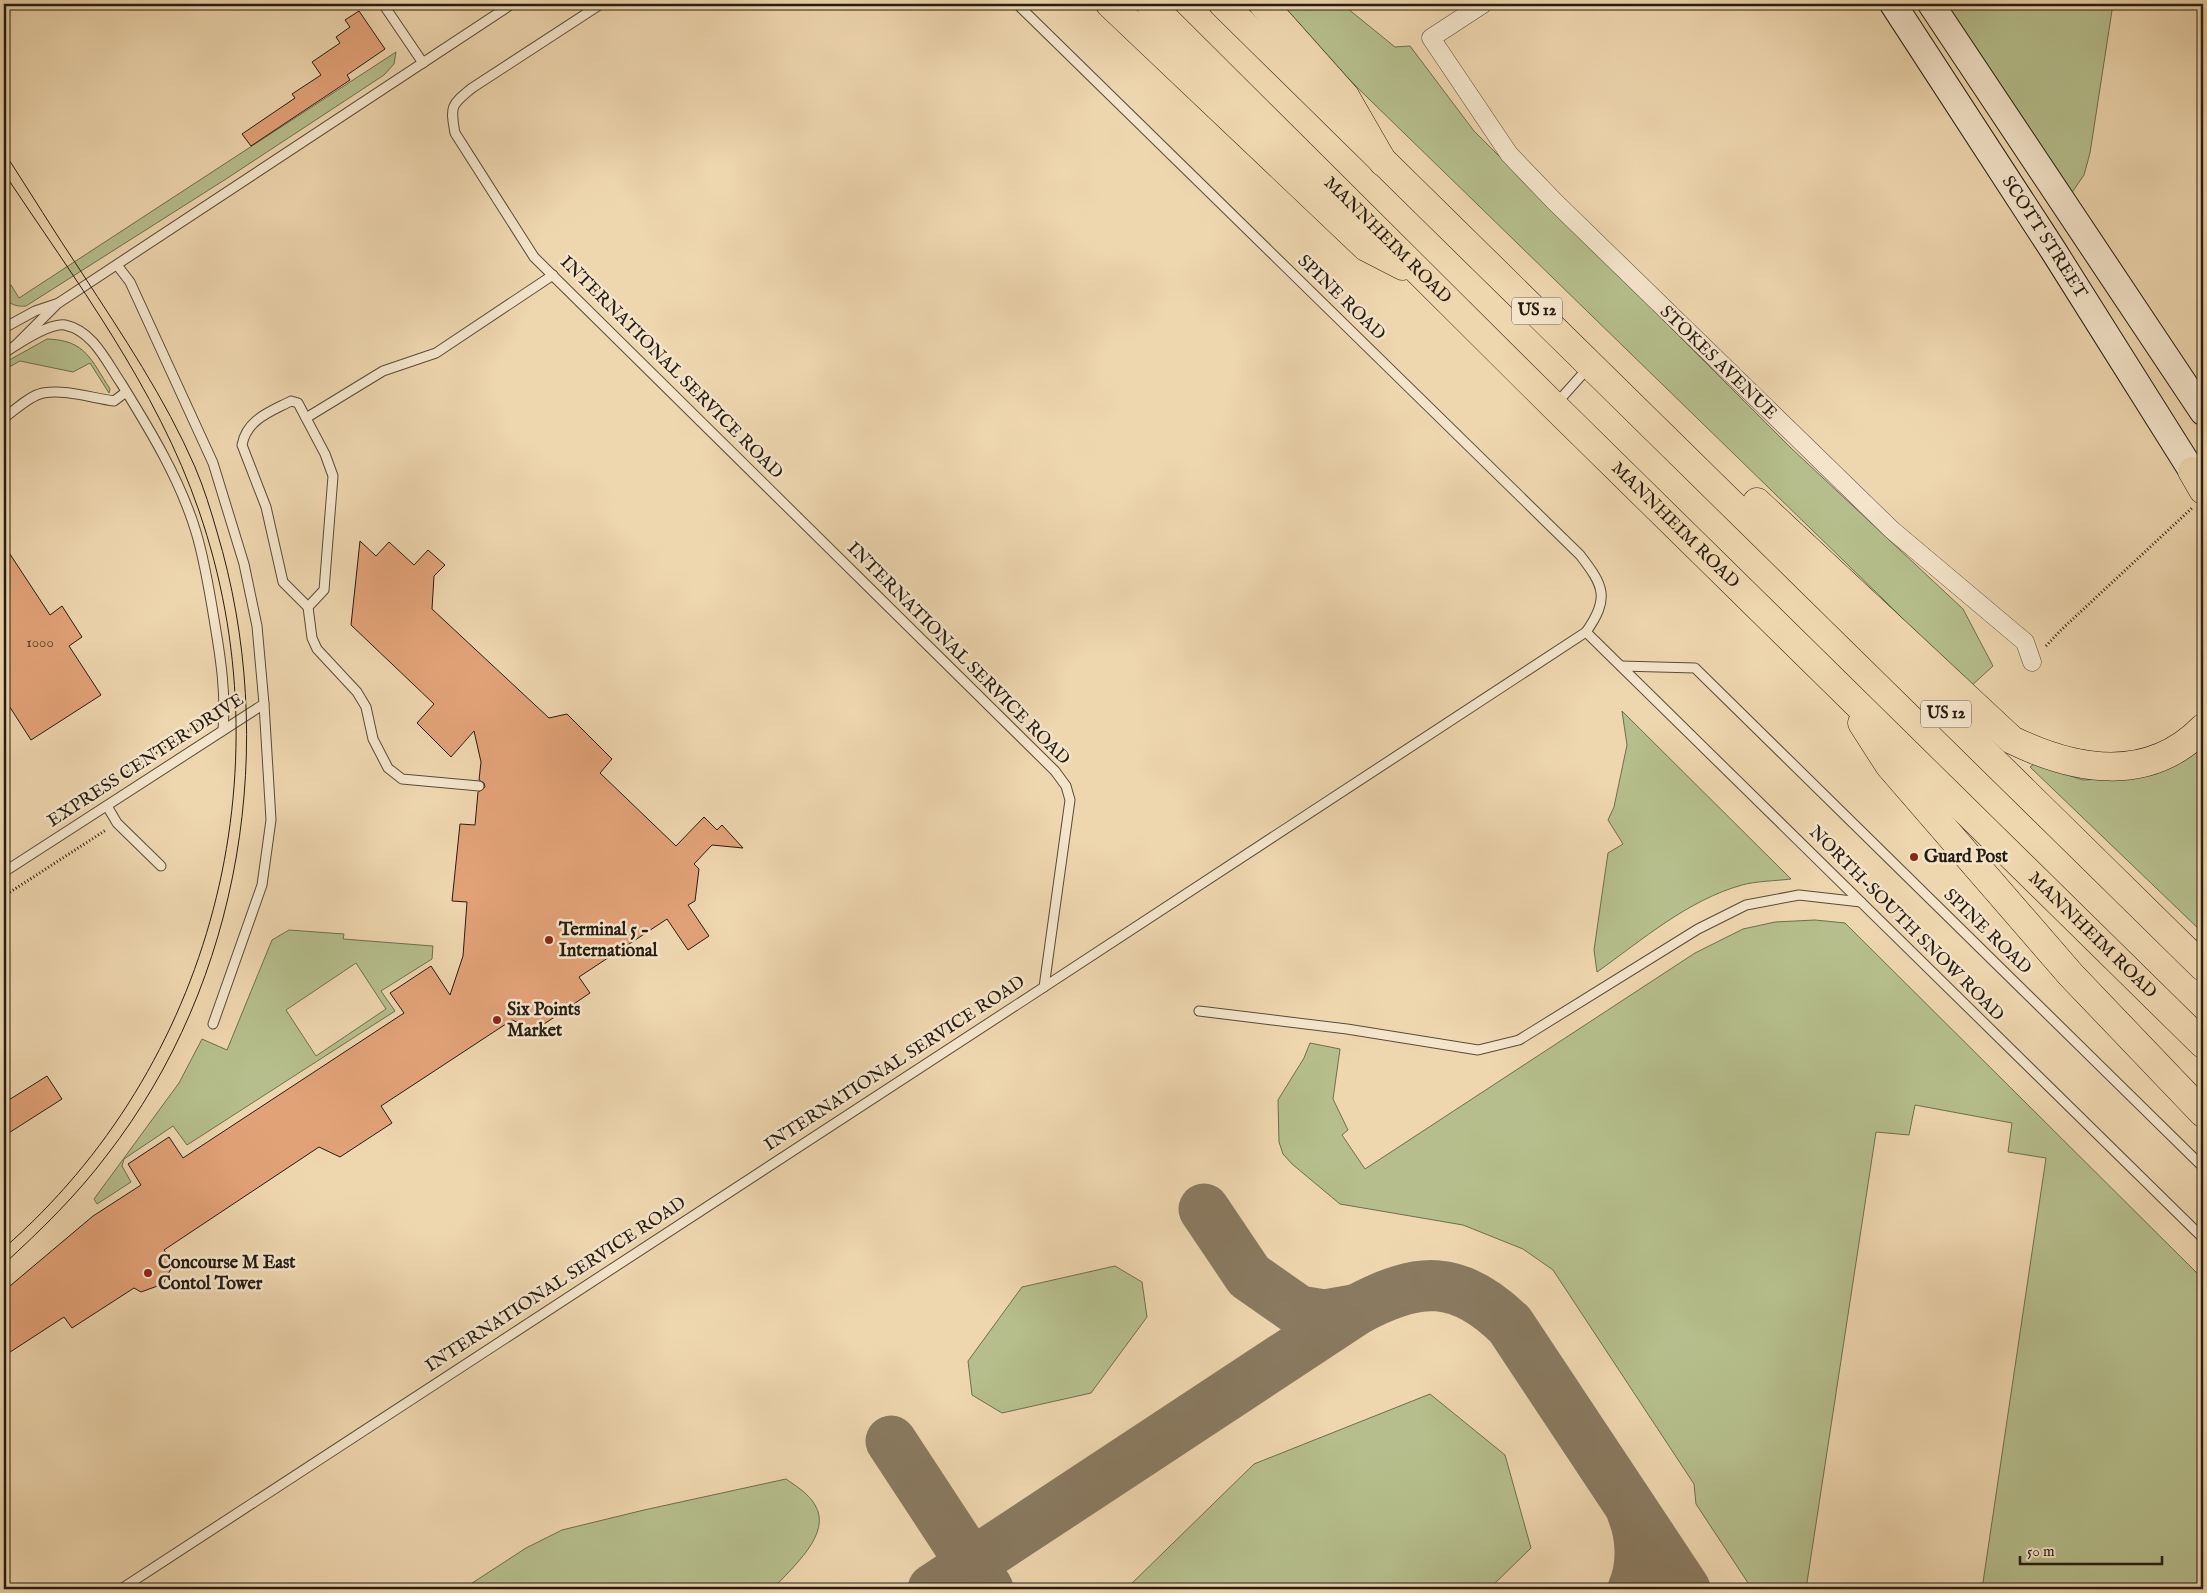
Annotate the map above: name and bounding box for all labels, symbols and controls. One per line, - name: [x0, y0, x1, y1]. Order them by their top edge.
- street label: SCOTT STREET: [1996, 171, 2092, 303]
- street label: MANNHEIM ROAD: [1319, 172, 1456, 309]
- street label: SPINE ROAD: [1292, 250, 1390, 346]
- street label: INTERNATIONAL SERVICE ROAD: [554, 251, 788, 485]
- road number: US 12: [1512, 298, 1562, 324]
- street label: STOKES AVENUE: [1654, 301, 1782, 425]
- street label: MANNHEIM ROAD: [1606, 457, 1744, 593]
- street label: INTERNATIONAL SERVICE ROAD: [841, 537, 1075, 771]
- house number: 1000: [26, 633, 54, 652]
- street label: EXPRESS CENTER DRIVE: [43, 689, 249, 833]
- road number: US 12: [1921, 701, 1971, 728]
- street label: NORTH-SOUTH SNOW ROAD: [1803, 821, 2009, 1027]
- place label: Guard Post: [1924, 846, 2009, 869]
- marker: Guard Post: [1908, 851, 1920, 863]
- street label: MANNHEIM ROAD: [2023, 867, 2162, 1004]
- street label: SPINE ROAD: [1938, 884, 2036, 980]
- place label: Terminal 5 - International: [558, 919, 659, 963]
- marker: Terminal 5 - International: [543, 934, 555, 946]
- street label: INTERNATIONAL SERVICE ROAD: [760, 971, 1030, 1157]
- place label: Six Points Market: [507, 999, 581, 1043]
- marker: Six Points Market: [491, 1014, 503, 1026]
- street label: INTERNATIONAL SERVICE ROAD: [421, 1192, 691, 1378]
- place label: Concourse M East Contol Tower: [158, 1252, 296, 1296]
- marker: Concourse M East Contol Tower: [142, 1267, 154, 1279]
- scale bar: [2020, 1533, 2162, 1565]
- text: 50 m: [2027, 1542, 2055, 1561]

